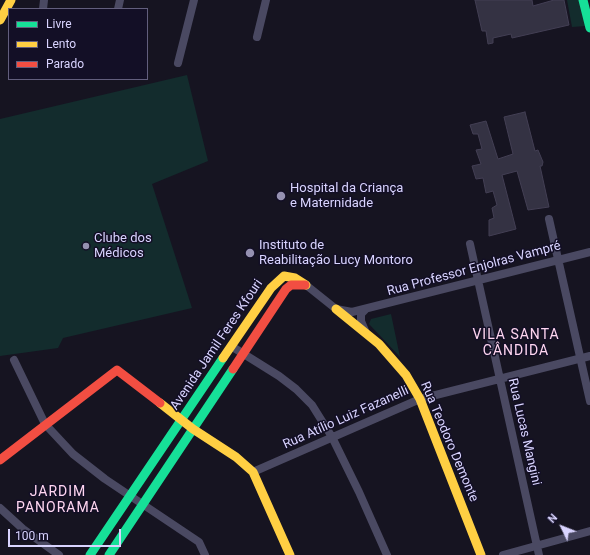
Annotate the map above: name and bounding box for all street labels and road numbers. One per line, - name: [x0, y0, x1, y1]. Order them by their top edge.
- street label: Rua Professor Enjolras Vampré: [385, 238, 563, 300]
- street label: Avenida Jamil Feres Kfouri: [167, 277, 267, 413]
- street label: Rua Lucas Mangini: [504, 377, 544, 487]
- street label: Rua Teodoro Demonte: [417, 380, 481, 504]
- street label: Rua Atílio Luiz Fazanelli: [281, 383, 411, 453]

